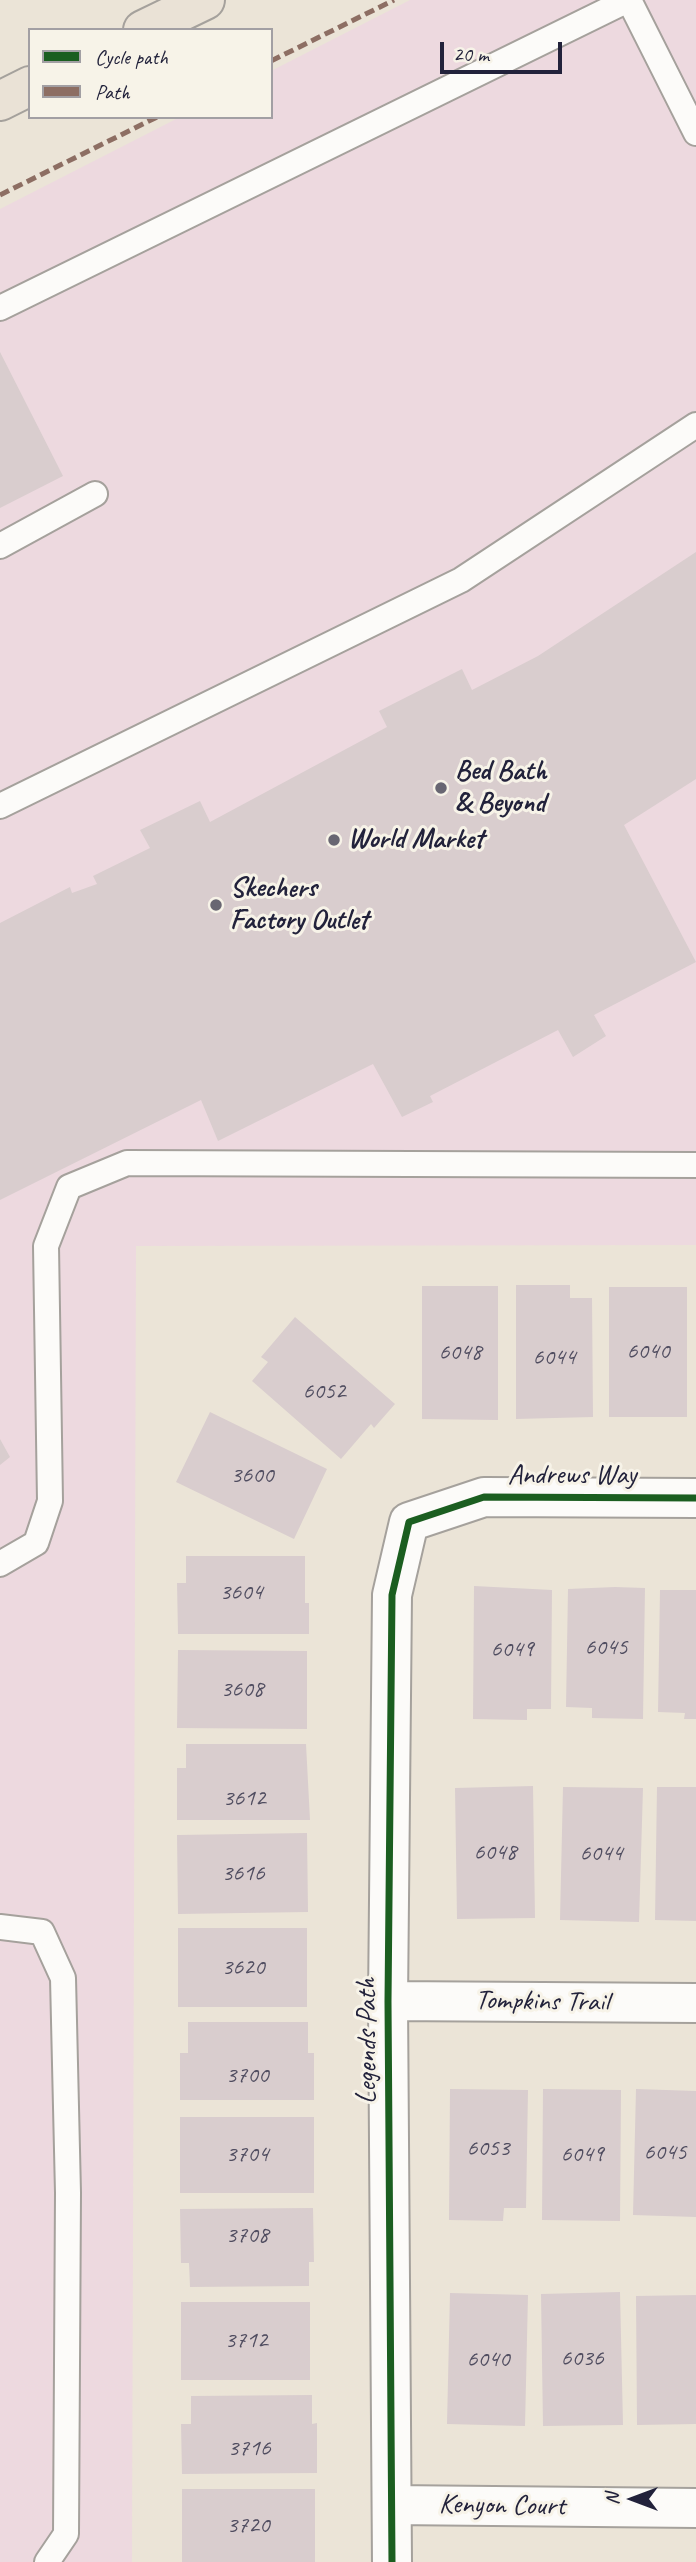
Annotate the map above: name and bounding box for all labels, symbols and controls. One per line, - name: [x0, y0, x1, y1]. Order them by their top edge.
- legend: [28, 28, 273, 119]
- scale bar: [444, 28, 566, 72]
- text: 20 m: [453, 41, 489, 67]
- text: Cycle path: [95, 44, 168, 70]
- text: Path: [95, 79, 130, 105]
- place label: Bed Bath & Beyond: [455, 755, 546, 821]
- marker: Bed Bath & Beyond: [433, 780, 449, 796]
- place label: World Market: [348, 823, 483, 857]
- marker: World Market: [326, 832, 342, 848]
- place label: Skechers Factory Outlet: [230, 872, 368, 938]
- marker: Skechers Factory Outlet: [208, 897, 224, 913]
- house number: 6040: [626, 1338, 670, 1366]
- house number: 6048: [438, 1339, 482, 1367]
- house number: 6044: [532, 1344, 576, 1372]
- house number: 6052: [302, 1378, 346, 1406]
- street label: Andrews Way: [508, 1459, 636, 1493]
- house number: 3600: [230, 1462, 274, 1490]
- house number: 3604: [219, 1579, 263, 1607]
- house number: 6045: [584, 1634, 628, 1662]
- house number: 6049: [490, 1636, 534, 1664]
- house number: 3608: [220, 1676, 264, 1704]
- house number: 3612: [222, 1785, 266, 1813]
- house number: 6048: [473, 1839, 517, 1867]
- house number: 6044: [579, 1840, 623, 1868]
- house number: 3616: [221, 1860, 265, 1888]
- house number: 3620: [221, 1954, 265, 1982]
- street label: Legends Path: [351, 1978, 385, 2104]
- street label: Tompkins Trail: [475, 1984, 609, 2020]
- house number: 3700: [225, 2062, 269, 2090]
- house number: 6053: [466, 2135, 510, 2163]
- house number: 6045: [643, 2139, 687, 2167]
- house number: 3704: [225, 2141, 269, 2169]
- house number: 6049: [560, 2141, 604, 2169]
- house number: 3708: [225, 2222, 269, 2250]
- house number: 3712: [224, 2327, 268, 2355]
- house number: 6036: [560, 2345, 604, 2373]
- house number: 6040: [466, 2346, 510, 2374]
- house number: 3716: [227, 2435, 271, 2463]
- north arrow: [598, 2464, 668, 2534]
- street label: Kenyon Court: [439, 2488, 565, 2524]
- text: N: [600, 2493, 624, 2505]
- house number: 3720: [226, 2512, 270, 2540]

